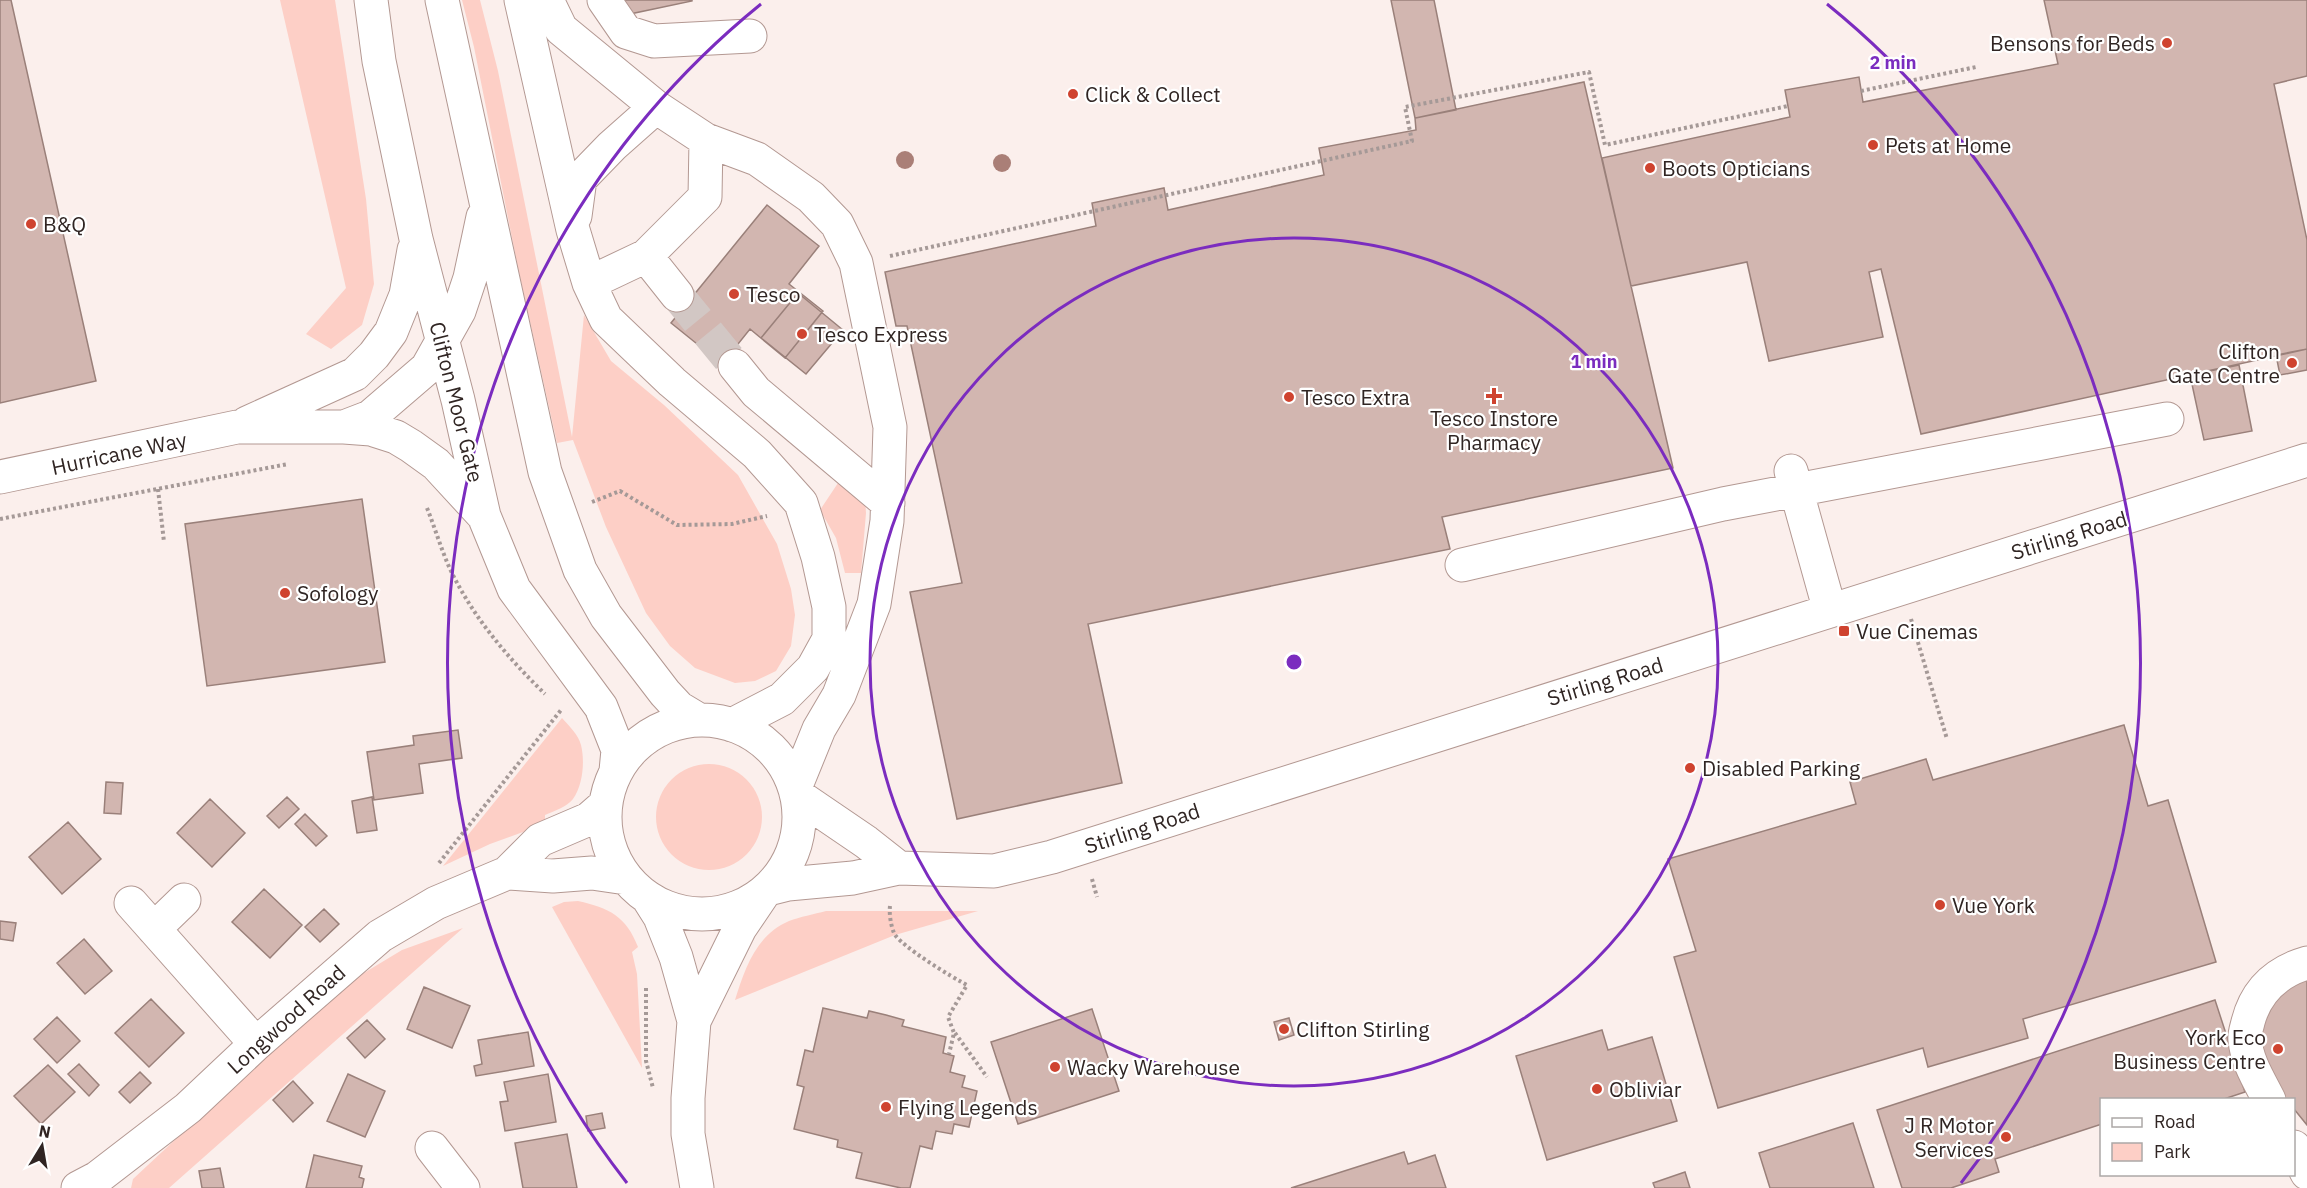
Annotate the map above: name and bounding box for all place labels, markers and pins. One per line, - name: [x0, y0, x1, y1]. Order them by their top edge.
- place label: Bensons for Beds: [1990, 29, 2155, 57]
- marker: Bensons for Beds: [2160, 36, 2174, 50]
- place label: Click & Collect: [1085, 80, 1221, 108]
- marker: Click & Collect: [1066, 87, 1080, 101]
- place label: Pets at Home: [1885, 131, 2011, 159]
- marker: Pets at Home: [1866, 138, 1880, 152]
- place label: Boots Opticians: [1662, 154, 1811, 182]
- marker: Boots Opticians: [1643, 161, 1657, 175]
- place label: B&Q: [43, 210, 86, 238]
- marker: B&Q: [24, 217, 38, 231]
- place label: Tesco: [746, 280, 801, 308]
- marker: Tesco: [727, 287, 741, 301]
- place label: Tesco Express: [814, 320, 948, 348]
- marker: Tesco Express: [795, 327, 809, 341]
- place label: Clifton Gate Centre: [2167, 337, 2280, 389]
- marker: Clifton Gate Centre: [2285, 356, 2299, 370]
- place label: Tesco Extra: [1301, 383, 1410, 411]
- marker: Tesco Instore Pharmacy: [1487, 389, 1501, 403]
- marker: Tesco Extra: [1282, 390, 1296, 404]
- place label: Tesco Instore Pharmacy: [1430, 404, 1558, 456]
- place label: Sofology: [297, 579, 379, 607]
- marker: Sofology: [278, 586, 292, 600]
- place label: Vue Cinemas: [1856, 617, 1978, 645]
- marker: Vue Cinemas: [1837, 624, 1851, 638]
- centre of rings: [1284, 652, 1304, 672]
- place label: Disabled Parking: [1702, 754, 1860, 782]
- marker: Disabled Parking: [1683, 761, 1697, 775]
- place label: Vue York: [1952, 891, 2035, 919]
- marker: Vue York: [1933, 898, 1947, 912]
- place label: Clifton Stirling: [1296, 1015, 1429, 1043]
- marker: Clifton Stirling: [1277, 1022, 1291, 1036]
- place label: York Eco Business Centre: [2113, 1023, 2266, 1075]
- marker: York Eco Business Centre: [2271, 1042, 2285, 1056]
- place label: Wacky Warehouse: [1067, 1053, 1240, 1081]
- marker: Wacky Warehouse: [1048, 1060, 1062, 1074]
- place label: Obliviar: [1609, 1075, 1682, 1103]
- marker: Obliviar: [1590, 1082, 1604, 1096]
- place label: Flying Legends: [898, 1093, 1038, 1121]
- marker: Flying Legends: [879, 1100, 893, 1114]
- place label: J R Motor Services: [1904, 1111, 1994, 1163]
- marker: J R Motor Services: [1999, 1130, 2013, 1144]

